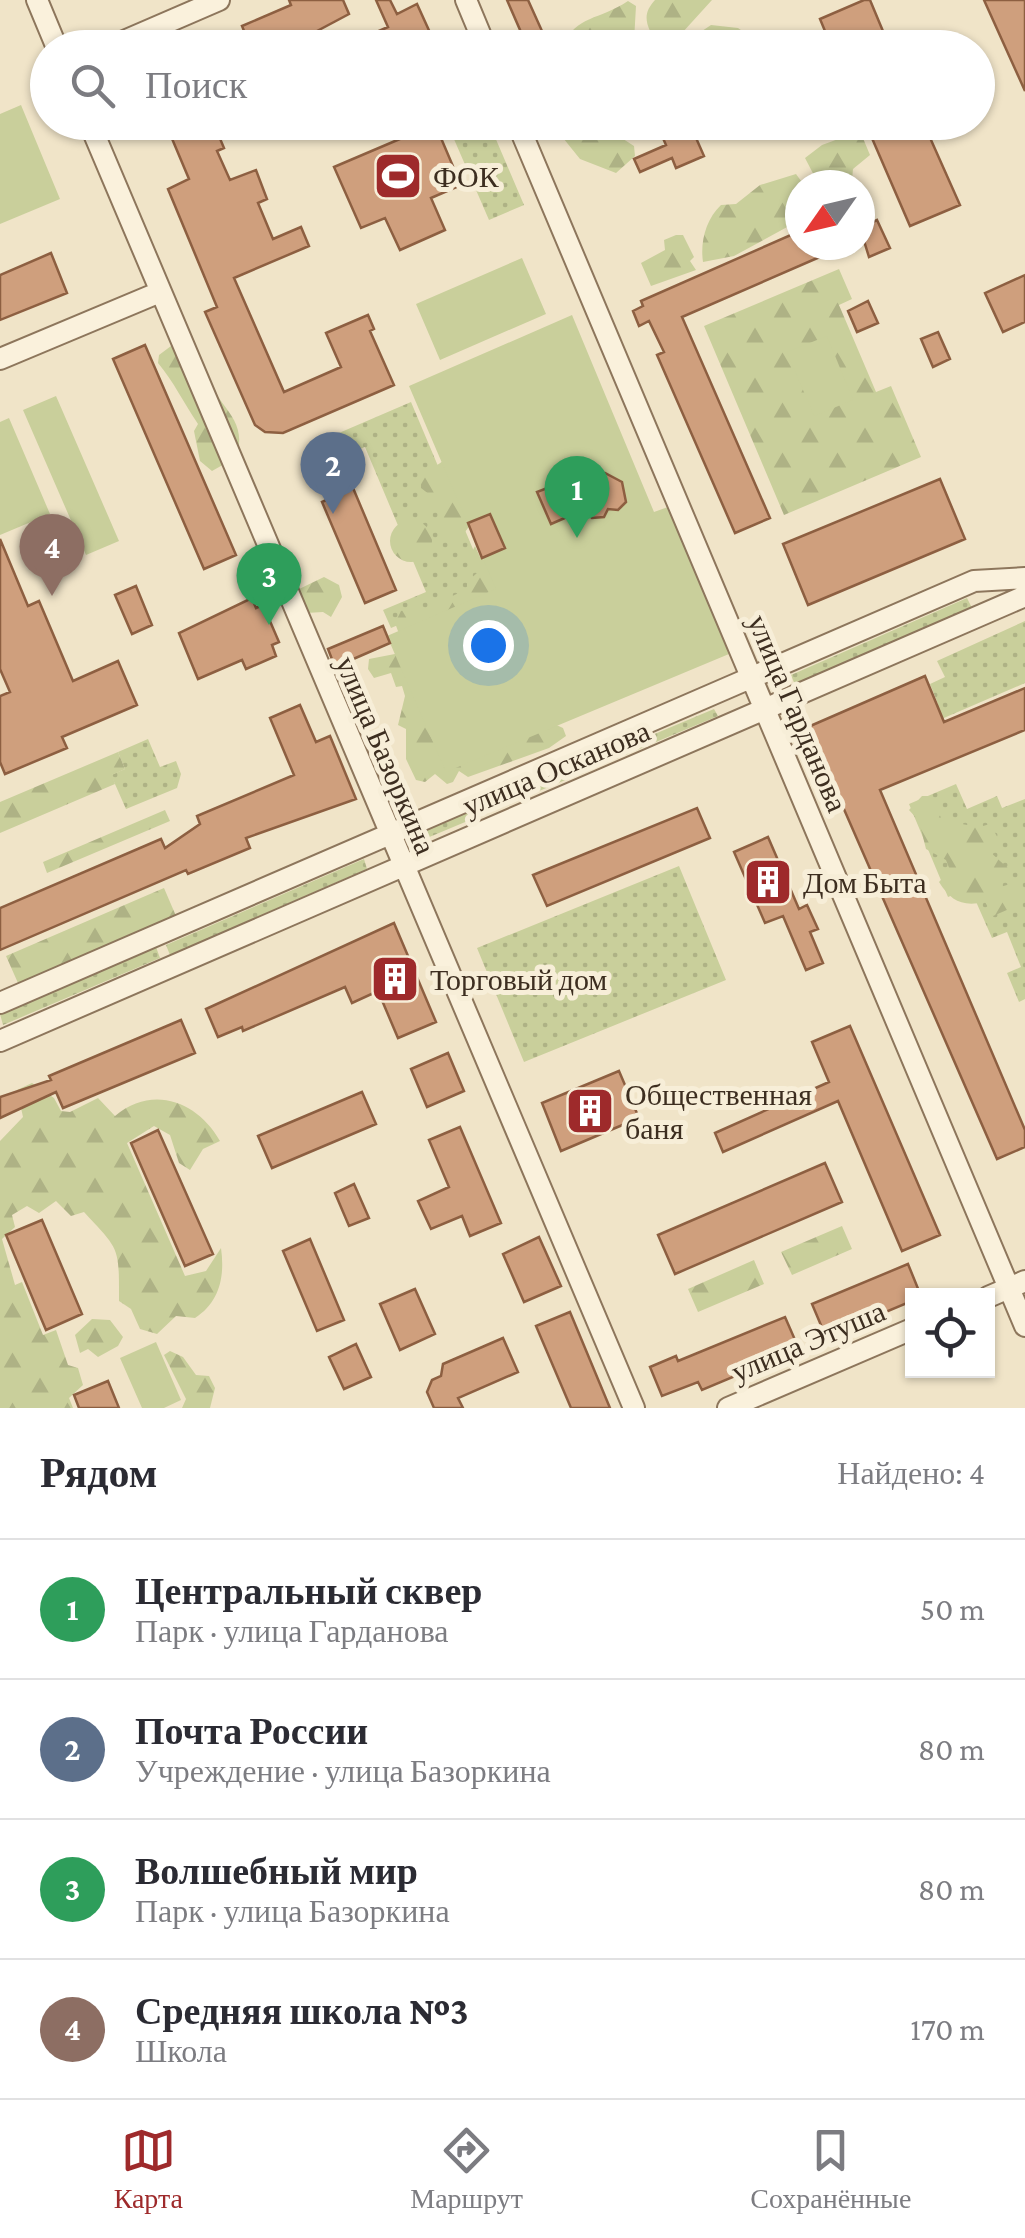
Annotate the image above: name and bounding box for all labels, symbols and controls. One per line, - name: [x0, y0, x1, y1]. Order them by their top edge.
- search box: [30, 30, 995, 140]
- icon: search: [65, 58, 120, 113]
- text: Поиск: [145, 64, 247, 106]
- sports icon: ФОК: [372, 150, 424, 202]
- place label: ФОК: [433, 160, 500, 193]
- north arrow: [785, 170, 875, 260]
- pin: 2: [300, 432, 366, 514]
- pin: 1: [544, 456, 610, 538]
- pin: 4: [20, 514, 84, 596]
- pin: 3: [236, 542, 302, 625]
- street label: улица Гарданова: [742, 609, 854, 817]
- your location: [463, 620, 514, 671]
- street label: улица Базоркина: [329, 651, 443, 859]
- street label: улица Осканова: [457, 714, 655, 822]
- building icon: Дом Быта: [742, 856, 794, 908]
- place label: Дом Быта: [803, 866, 927, 899]
- building icon: Торговый дом: [369, 953, 421, 1005]
- place label: Торговый дом: [430, 963, 607, 996]
- place label: Общественная баня: [625, 1078, 812, 1145]
- building icon: Общественная баня: [564, 1085, 616, 1137]
- map controls: [905, 1288, 995, 1378]
- button: locate: [905, 1288, 995, 1378]
- street label: улица Этуша: [726, 1294, 890, 1388]
- text: Рядом: [40, 1449, 157, 1496]
- text: Найдено: 4: [837, 1455, 985, 1491]
- text: Центральный сквер: [135, 1570, 482, 1612]
- text: 1: [67, 1591, 78, 1627]
- text: 50 m: [920, 1591, 985, 1627]
- text: Парк · улица Гарданова: [135, 1613, 449, 1649]
- text: Почта России: [135, 1710, 368, 1752]
- text: 2: [64, 1731, 81, 1767]
- text: 80 m: [918, 1731, 985, 1767]
- text: Учреждение · улица Базоркина: [135, 1753, 551, 1789]
- text: Волшебный мир: [135, 1850, 418, 1892]
- text: 3: [65, 1871, 80, 1907]
- text: 80 m: [918, 1871, 985, 1907]
- text: Парк · улица Базоркина: [135, 1893, 450, 1929]
- text: Средняя школа №3: [135, 1990, 469, 2032]
- text: 4: [64, 2011, 81, 2047]
- text: 170 m: [910, 2011, 985, 2047]
- text: Школа: [135, 2033, 227, 2069]
- tab: Карта: [114, 2123, 183, 2215]
- tab: Маршрут: [410, 2123, 523, 2215]
- tab: Сохранённые: [750, 2123, 911, 2215]

